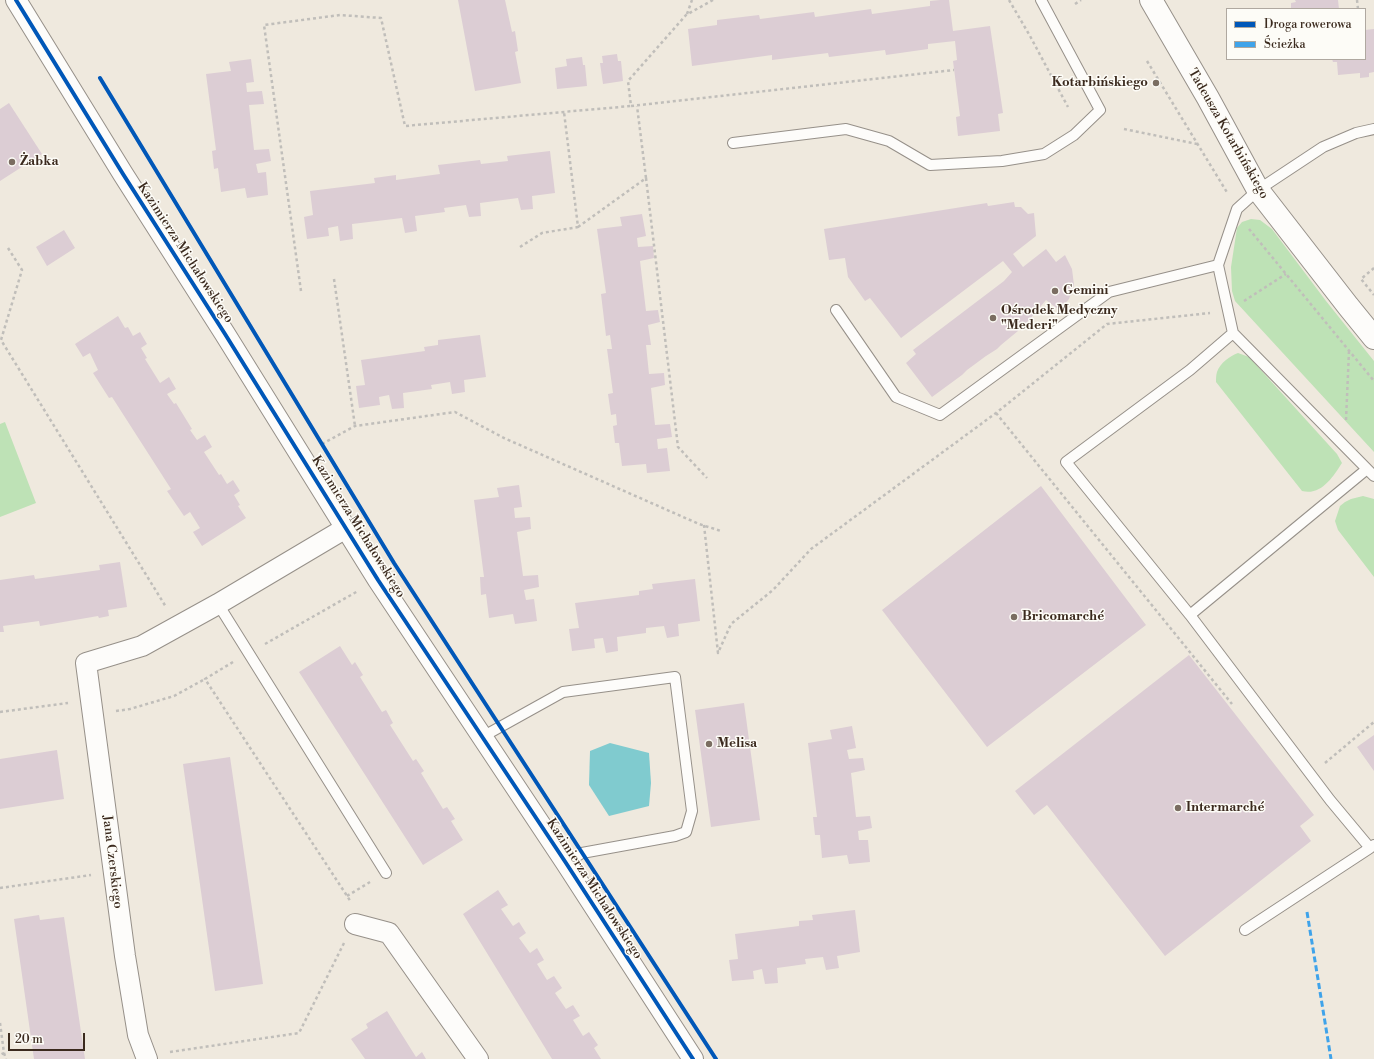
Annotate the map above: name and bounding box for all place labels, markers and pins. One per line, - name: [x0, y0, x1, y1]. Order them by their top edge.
- place label: Kotarbińskiego: [1052, 75, 1148, 91]
- marker: Kotarbińskiego: [1151, 78, 1161, 88]
- place label: Żabka: [20, 154, 58, 170]
- marker: Żabka: [7, 157, 17, 167]
- place label: Gemini: [1063, 283, 1108, 299]
- marker: Gemini: [1050, 286, 1060, 296]
- place label: Ośrodek Medyczny "Mederi": [1001, 303, 1118, 334]
- marker: Ośrodek Medyczny "Mederi": [988, 313, 998, 323]
- place label: Bricomarché: [1022, 609, 1104, 625]
- marker: Bricomarché: [1009, 612, 1019, 622]
- place label: Melisa: [717, 736, 757, 752]
- marker: Melisa: [704, 739, 714, 749]
- place label: Intermarché: [1186, 800, 1264, 816]
- marker: Intermarché: [1173, 803, 1183, 813]

